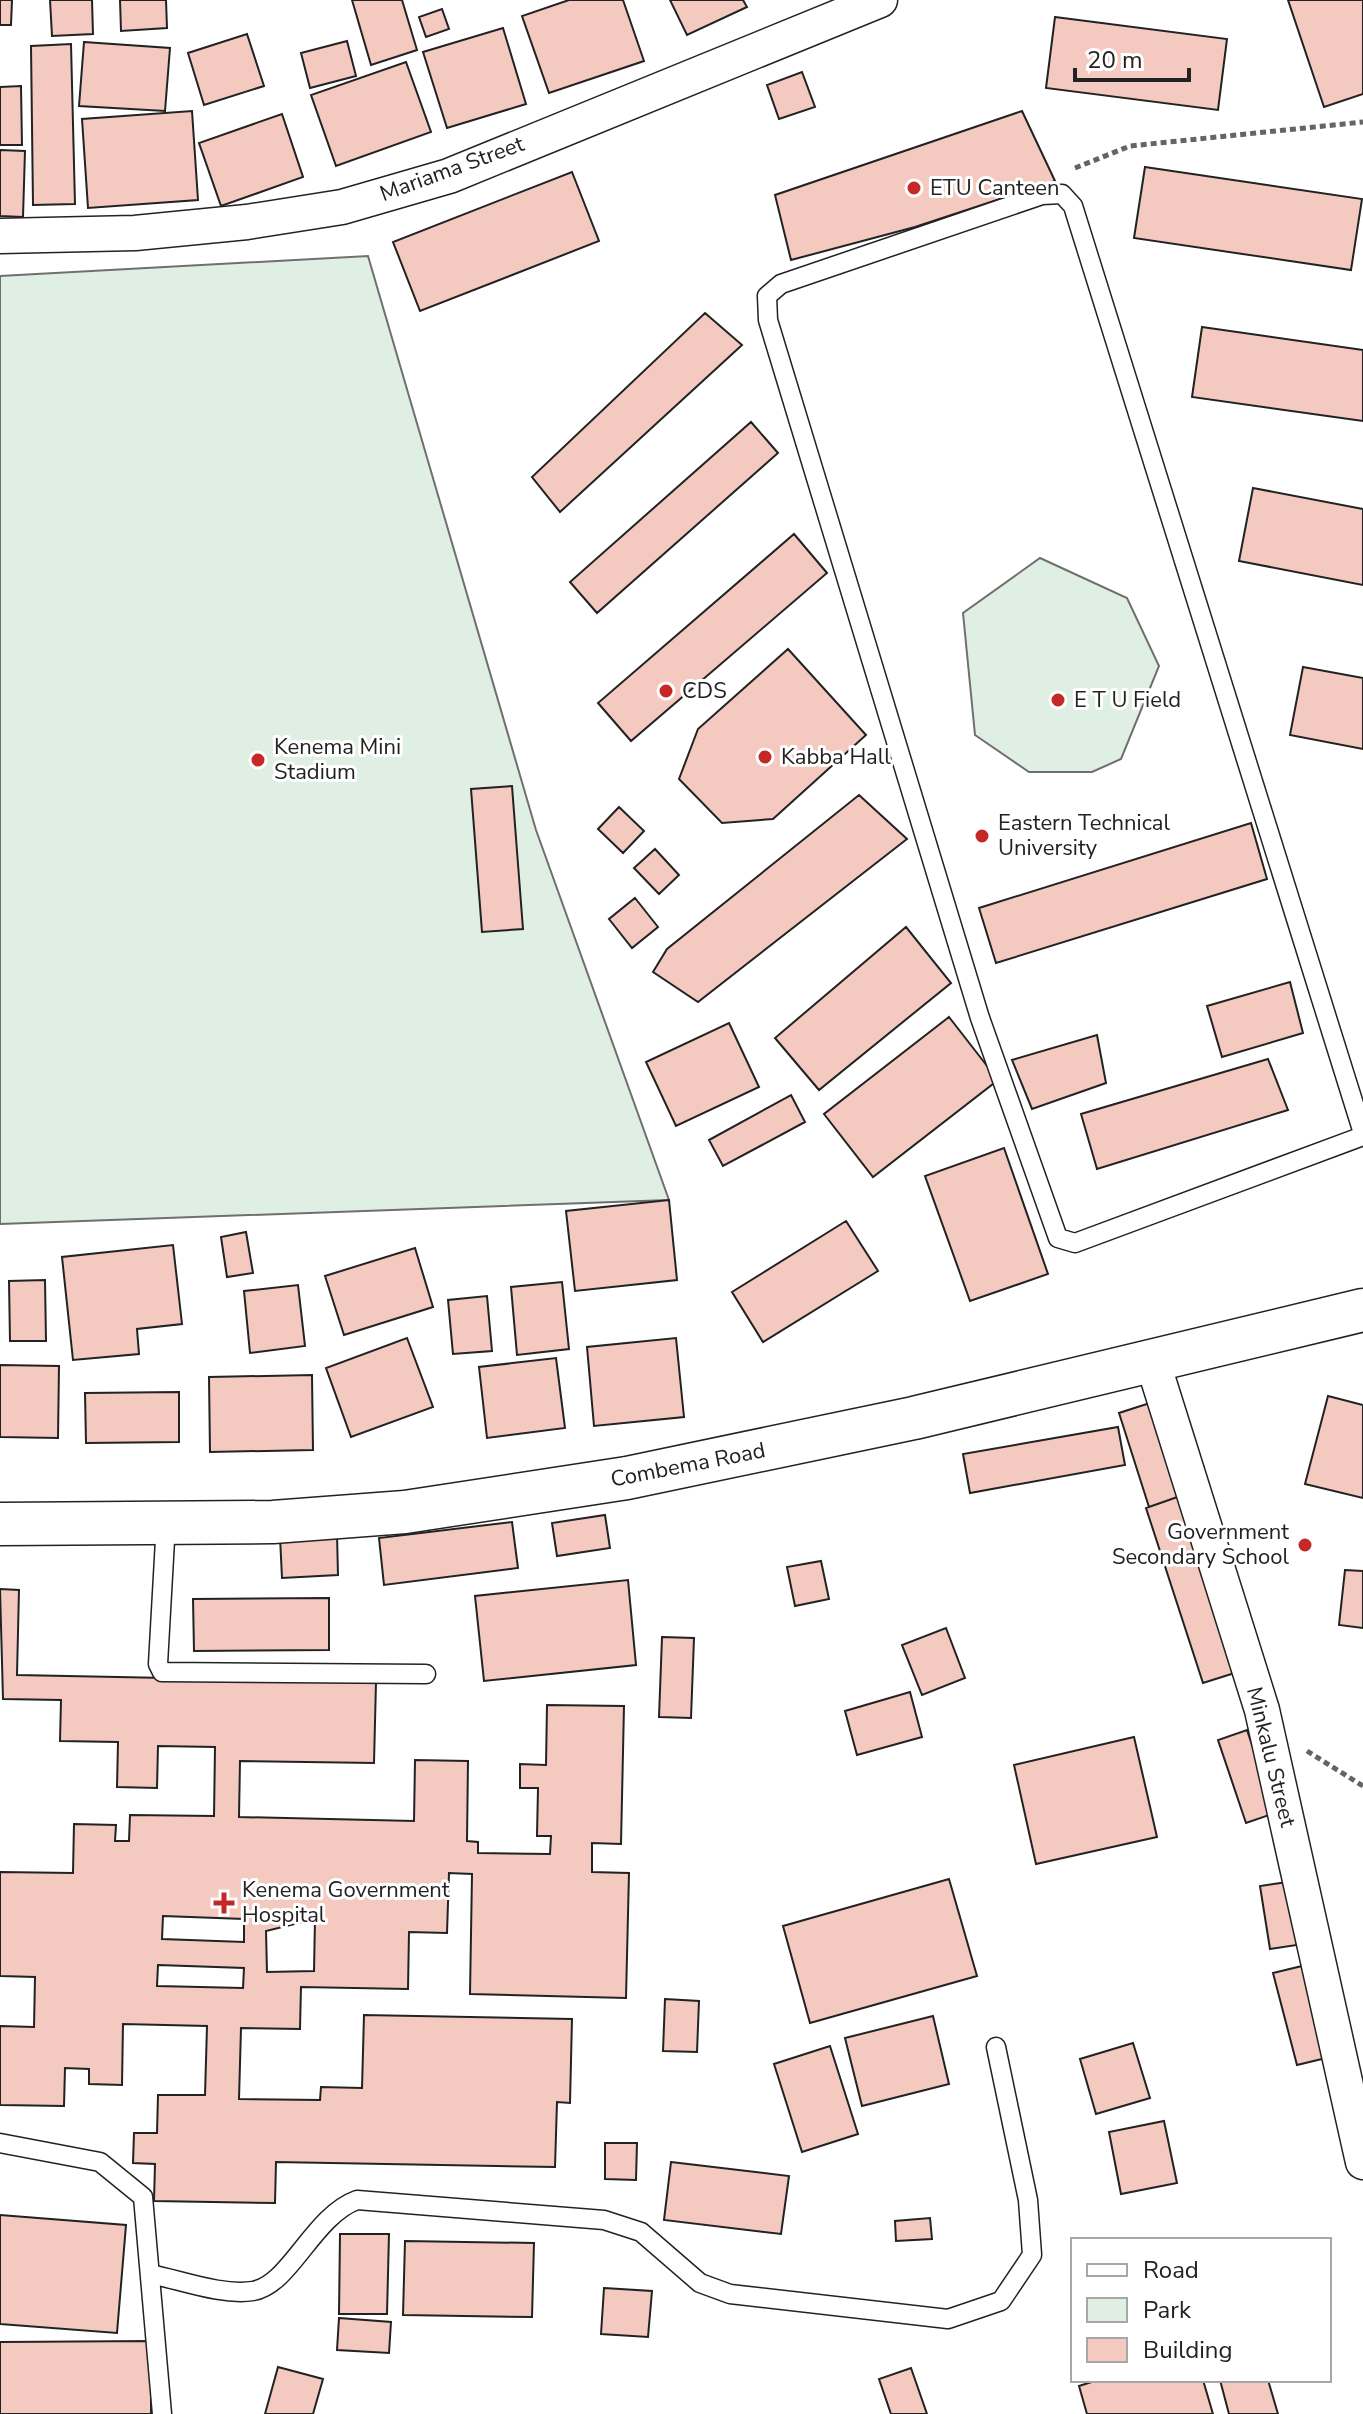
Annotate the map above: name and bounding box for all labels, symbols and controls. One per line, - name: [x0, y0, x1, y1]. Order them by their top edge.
- scale bar: [1075, 32, 1189, 82]
- text: 20 m: [1087, 44, 1143, 76]
- street label: Mariama Street: [376, 129, 528, 209]
- place label: ETU Canteen: [930, 173, 1060, 203]
- marker: ETU Canteen: [905, 179, 923, 197]
- place label: CDS: [682, 676, 727, 706]
- marker: CDS: [657, 682, 675, 700]
- place label: E T U Field: [1074, 685, 1181, 715]
- marker: E T U Field: [1049, 691, 1067, 709]
- place label: Kenema Mini Stadium: [274, 732, 401, 787]
- place label: Kabba Hall: [781, 742, 891, 772]
- marker: Kabba Hall: [756, 748, 774, 766]
- marker: Kenema Mini Stadium: [249, 751, 267, 769]
- place label: Eastern Technical University: [998, 808, 1170, 863]
- marker: Eastern Technical University: [973, 827, 991, 845]
- street label: Combema Road: [608, 1435, 768, 1495]
- place label: Government Secondary School: [1112, 1517, 1289, 1572]
- marker: Government Secondary School: [1296, 1536, 1314, 1554]
- street label: Minkalu Street: [1239, 1684, 1303, 1831]
- place label: Kenema Government Hospital: [242, 1875, 450, 1930]
- marker: Kenema Government Hospital: [213, 1892, 235, 1914]
- legend: [1071, 2238, 1331, 2382]
- text: Road: [1143, 2254, 1199, 2286]
- text: Park: [1143, 2294, 1192, 2326]
- text: Building: [1143, 2334, 1233, 2366]

